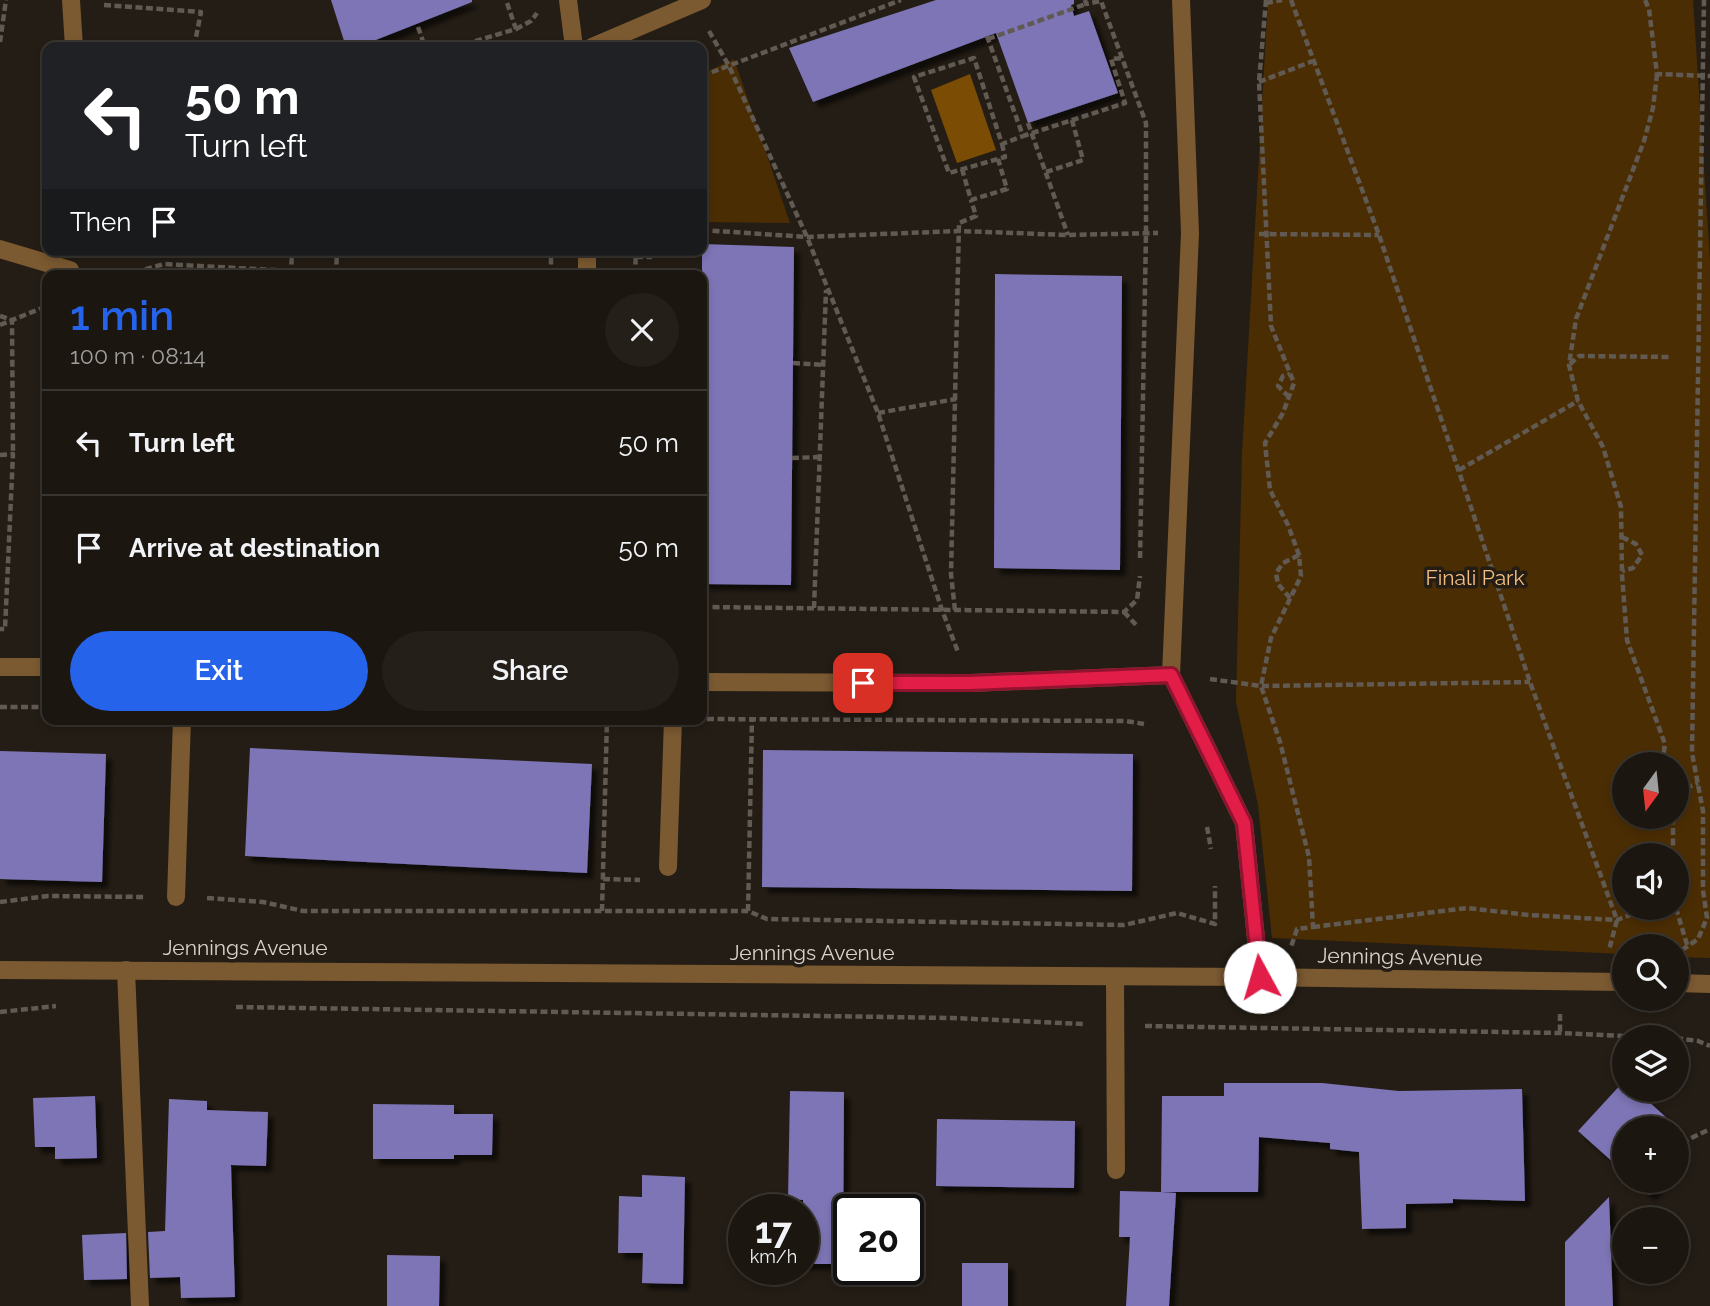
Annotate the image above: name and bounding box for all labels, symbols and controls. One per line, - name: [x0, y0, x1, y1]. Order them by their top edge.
- text: 50 m: [185, 68, 300, 125]
- icon: left: [70, 70, 161, 161]
- text: Turn left: [185, 127, 307, 164]
- icon: arrive: [145, 203, 183, 241]
- text: Then: [70, 207, 131, 237]
- text: 1 min: [70, 291, 174, 340]
- button: close: [605, 293, 679, 367]
- text: 100 m · 08:14: [70, 342, 206, 369]
- icon: left: [70, 424, 108, 462]
- text: Turn left: [129, 428, 235, 458]
- text: 50 m: [618, 428, 679, 458]
- icon: arrive: [70, 529, 108, 567]
- text: Arrive at destination: [129, 533, 380, 563]
- text: 50 m: [618, 533, 679, 563]
- park label: Finali Park: [1425, 565, 1525, 590]
- button: Exit: [70, 631, 368, 711]
- button: Share: [382, 631, 679, 711]
- pin: [833, 653, 893, 713]
- icon: arrive: [844, 664, 882, 702]
- north arrow: [1612, 752, 1689, 830]
- map controls: [1612, 752, 1689, 1284]
- button: sound: [1612, 843, 1689, 920]
- button: search: [1612, 934, 1689, 1011]
- street label: Jennings Avenue: [162, 935, 328, 960]
- street label: Jennings Avenue: [729, 940, 895, 965]
- position arrow: [1223, 940, 1297, 1014]
- street label: Jennings Avenue: [1317, 943, 1483, 970]
- button: layers: [1612, 1025, 1689, 1102]
- button: +: [1612, 1116, 1689, 1193]
- speed limit sign: 20: [833, 1194, 924, 1285]
- button: −: [1612, 1207, 1689, 1284]
- text: 17: [755, 1210, 792, 1251]
- text: km/h: [750, 1246, 797, 1267]

